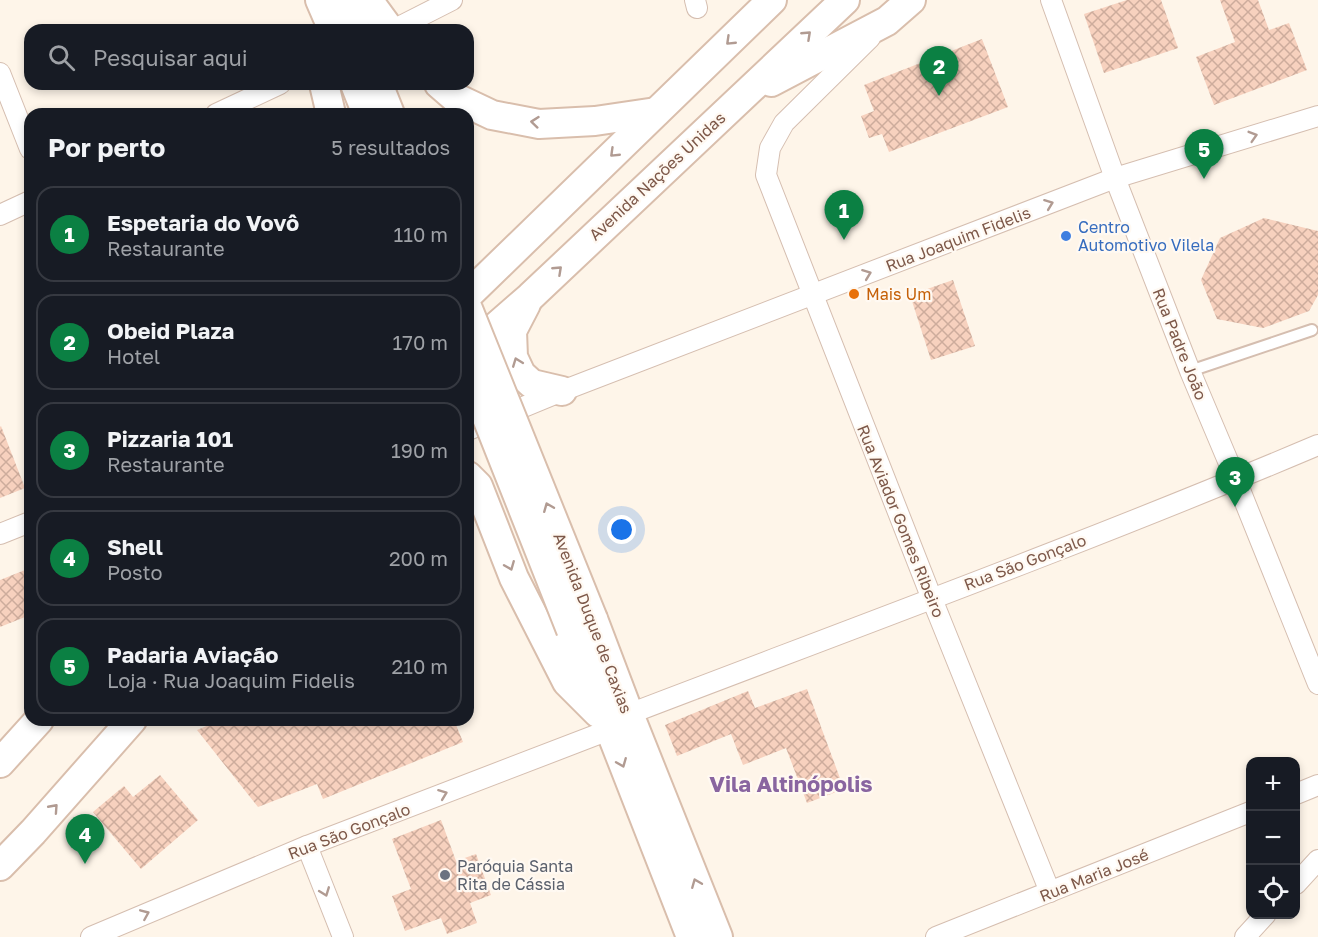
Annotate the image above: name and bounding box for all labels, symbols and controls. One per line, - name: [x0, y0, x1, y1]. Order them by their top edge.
- search box: [24, 24, 474, 90]
- one-way arrow: [800, 32, 811, 43]
- one-way arrow: [726, 33, 737, 44]
- icon: search: [45, 41, 78, 74]
- text: Pesquisar aqui: [93, 44, 248, 71]
- pin: 2: [920, 46, 958, 96]
- street label: Avenida Nações Unidas: [585, 108, 729, 244]
- one-way arrow: [530, 116, 540, 129]
- pin: 5: [1184, 130, 1224, 179]
- one-way arrow: [1247, 130, 1258, 143]
- text: Por perto: [48, 132, 165, 163]
- text: 5 resultados: [331, 135, 450, 159]
- one-way arrow: [610, 145, 621, 156]
- pin: 1: [824, 190, 864, 240]
- one-way arrow: [1042, 199, 1053, 211]
- street label: Rua Joaquim Fidelis: [883, 202, 1033, 276]
- text: Espetaria do Vovô: [107, 209, 299, 236]
- place label: Centro Automotivo Vilela: [1078, 217, 1214, 255]
- text: 1: [64, 222, 75, 246]
- text: 110 m: [394, 222, 448, 246]
- marker: Centro Automotivo Vilela: [1059, 229, 1073, 243]
- text: Restaurante: [107, 236, 225, 260]
- one-way arrow: [552, 266, 562, 277]
- one-way arrow: [861, 269, 872, 281]
- place label: Mais Um: [866, 284, 931, 304]
- street label: Rua Padre João: [1148, 285, 1212, 403]
- marker: Mais Um: [847, 287, 861, 301]
- text: Obeid Plaza: [107, 317, 234, 344]
- text: 2: [63, 330, 76, 354]
- text: 170 m: [393, 330, 448, 354]
- text: Hotel: [107, 344, 160, 368]
- one-way arrow: [511, 358, 524, 368]
- street label: Rua Aviador Gomes Ribeiro: [853, 422, 949, 620]
- text: Pizzaria 101: [107, 425, 233, 452]
- text: 3: [63, 438, 76, 462]
- text: 190 m: [391, 438, 448, 462]
- text: Restaurante: [107, 452, 225, 476]
- pin: 3: [1216, 458, 1254, 507]
- one-way arrow: [543, 502, 555, 513]
- your location: [607, 515, 636, 544]
- street label: Avenida Duque de Caxias: [549, 530, 637, 716]
- street label: Rua São Gonçalo: [961, 530, 1089, 594]
- text: Shell: [107, 533, 163, 560]
- text: 4: [63, 546, 76, 570]
- text: 200 m: [389, 546, 448, 570]
- text: Posto: [107, 560, 163, 584]
- one-way arrow: [502, 560, 515, 571]
- text: Padaria Aviação: [107, 641, 278, 668]
- text: 5: [63, 654, 76, 678]
- text: 210 m: [392, 654, 448, 678]
- text: Loja · Rua Joaquim Fidelis: [107, 668, 355, 692]
- one-way arrow: [615, 757, 627, 768]
- map controls: [1246, 757, 1300, 919]
- button: +: [1246, 757, 1300, 811]
- district label: Vila Altinópolis: [709, 770, 873, 797]
- one-way arrow: [437, 789, 448, 801]
- street label: Rua São Gonçalo: [285, 799, 413, 863]
- one-way arrow: [47, 804, 58, 815]
- button: −: [1246, 811, 1300, 865]
- pin: 4: [66, 814, 104, 864]
- street label: Rua Maria José: [1037, 844, 1151, 906]
- place label: Paróquia Santa Rita de Cássia: [457, 856, 573, 894]
- button: locate: [1246, 865, 1300, 919]
- marker: Paróquia Santa Rita de Cássia: [438, 868, 452, 882]
- one-way arrow: [691, 878, 704, 888]
- one-way arrow: [318, 886, 330, 897]
- one-way arrow: [139, 909, 150, 921]

